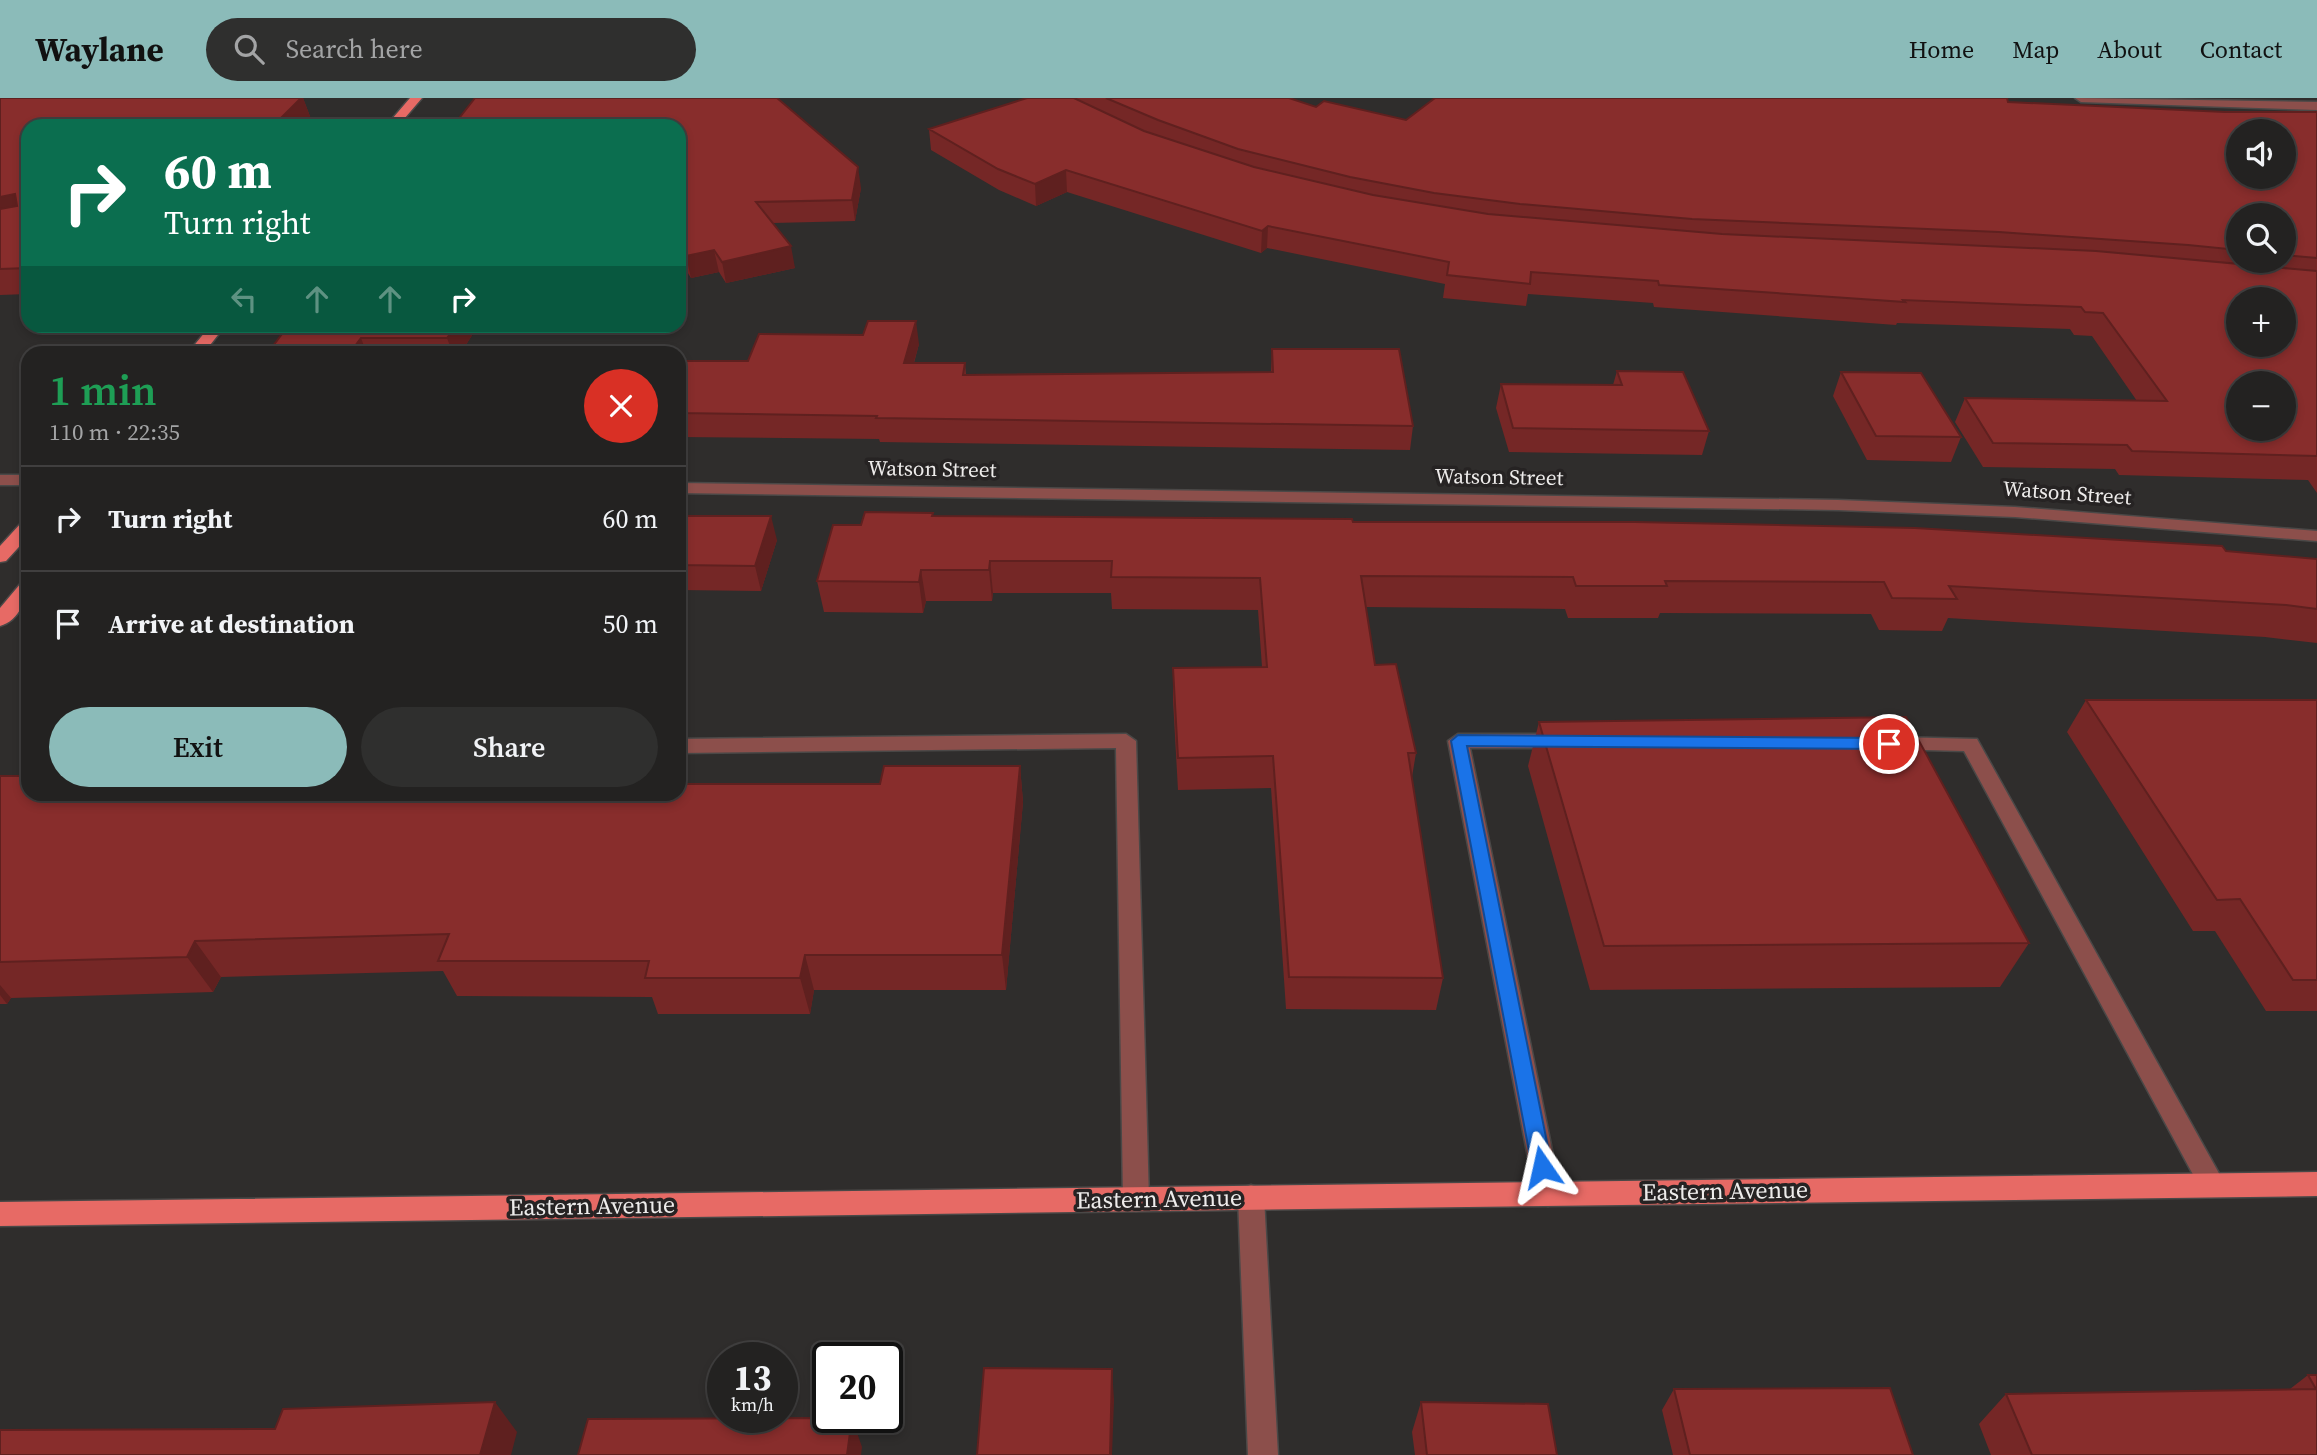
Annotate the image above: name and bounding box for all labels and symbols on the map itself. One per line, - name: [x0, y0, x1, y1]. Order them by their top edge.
- street label: Watson Street: [867, 453, 997, 484]
- street label: Watson Street: [1434, 461, 1564, 492]
- street label: Watson Street: [2002, 474, 2132, 511]
- pin: [1859, 714, 1919, 774]
- position arrow: [1505, 1130, 1579, 1204]
- street label: Eastern Avenue: [1642, 1173, 1808, 1208]
- street label: Eastern Avenue: [1076, 1181, 1242, 1216]
- street label: Eastern Avenue: [509, 1188, 675, 1223]
- speed limit sign: 20: [812, 1342, 903, 1433]

